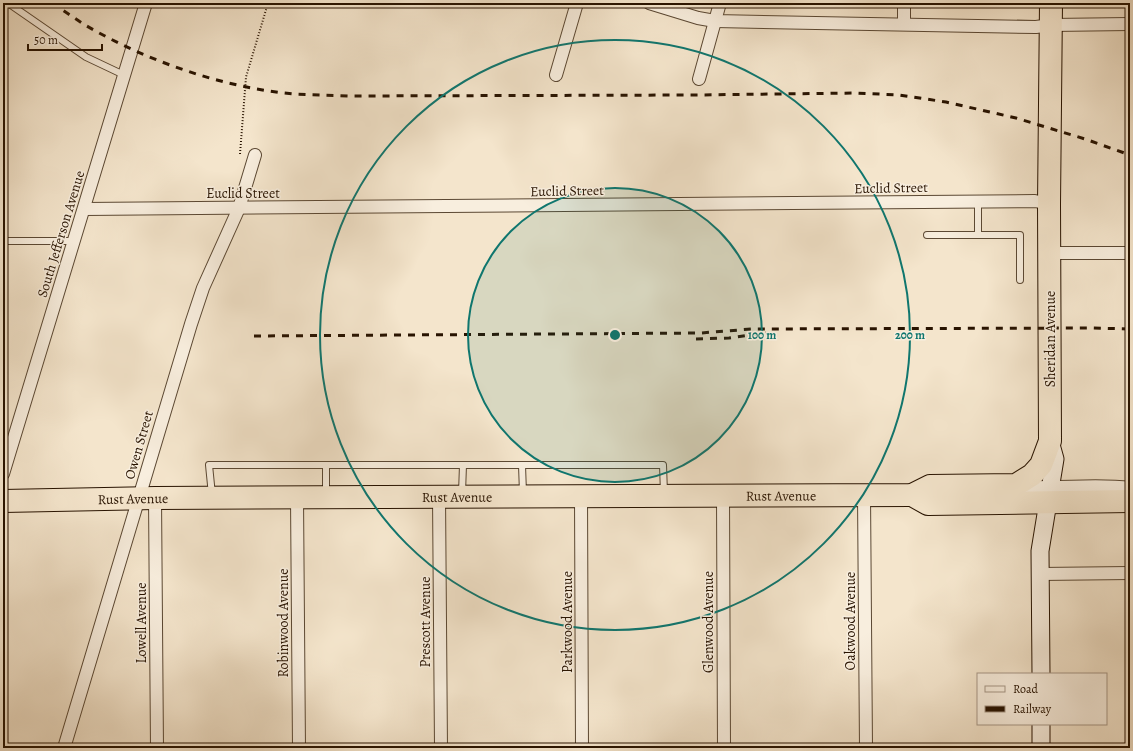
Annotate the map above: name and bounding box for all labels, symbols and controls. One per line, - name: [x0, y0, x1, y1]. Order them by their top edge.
- scale bar: [28, 26, 102, 52]
- text: 50 m: [34, 32, 58, 48]
- street label: South Jefferson Avenue: [33, 168, 89, 300]
- street label: Euclid Street: [854, 178, 928, 198]
- street label: Euclid Street: [530, 181, 604, 201]
- street label: Euclid Street: [206, 184, 280, 203]
- street label: Sheridan Avenue: [1041, 291, 1060, 387]
- text: 100 m: [748, 327, 776, 343]
- text: 200 m: [895, 327, 925, 343]
- centre of rings: [608, 328, 622, 342]
- street label: Owen Street: [120, 408, 158, 482]
- street label: Rust Avenue: [746, 486, 816, 505]
- street label: Rust Avenue: [422, 487, 492, 506]
- street label: Rust Avenue: [98, 488, 168, 509]
- street label: Robinwood Avenue: [274, 568, 293, 678]
- street label: Parkwood Avenue: [558, 571, 577, 673]
- street label: Glenwood Avenue: [699, 571, 718, 673]
- street label: Oakwood Avenue: [841, 572, 860, 670]
- street label: Prescott Avenue: [416, 576, 435, 668]
- street label: Lowell Avenue: [132, 582, 151, 664]
- legend: [977, 673, 1107, 725]
- text: Road: [1013, 681, 1039, 697]
- text: Railway: [1013, 701, 1052, 717]

